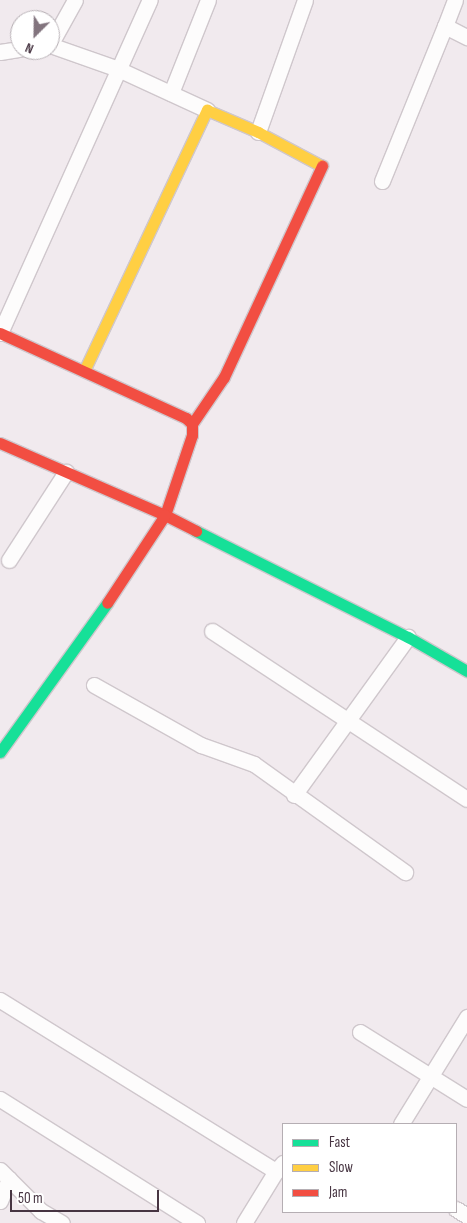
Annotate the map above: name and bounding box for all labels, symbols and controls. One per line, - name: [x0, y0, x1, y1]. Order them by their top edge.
- north arrow: [10, 10, 60, 60]
- text: N: [23, 39, 36, 58]
- legend: [282, 1123, 457, 1213]
- text: Fast: [329, 1133, 350, 1152]
- text: Slow: [329, 1158, 353, 1177]
- scale bar: [12, 1180, 161, 1212]
- text: Jam: [329, 1183, 347, 1202]
- text: 50 m: [18, 1189, 43, 1208]

